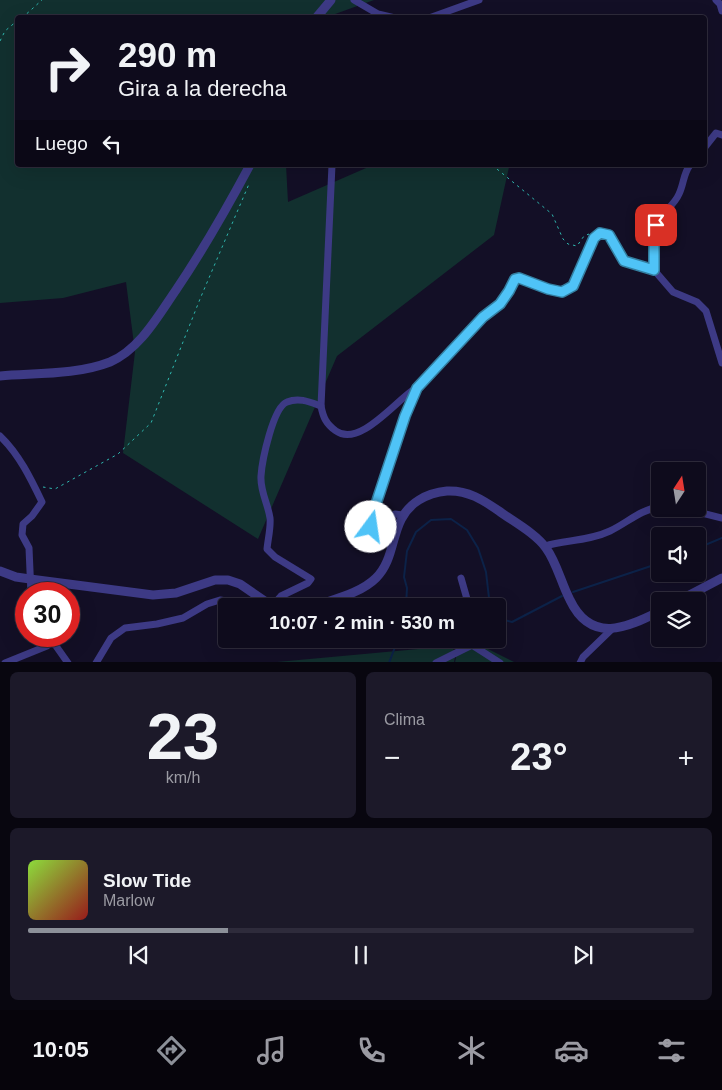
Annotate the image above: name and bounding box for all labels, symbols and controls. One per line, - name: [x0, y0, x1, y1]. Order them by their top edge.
- icon: right: [35, 35, 100, 100]
- text: 290 m: [118, 35, 217, 74]
- text: Gira a la derecha: [118, 76, 287, 101]
- icon: left: [98, 130, 126, 158]
- text: Luego: [35, 133, 88, 154]
- pin: [635, 204, 677, 246]
- icon: arrive: [642, 211, 670, 239]
- north arrow: [651, 462, 706, 518]
- map controls: [651, 462, 706, 647]
- position arrow: [344, 500, 396, 552]
- button: sound: [651, 527, 706, 582]
- speed limit sign: 30: [15, 582, 80, 647]
- button: layers: [651, 592, 706, 647]
- text: 10:07 · 2 min · 530 m: [269, 612, 455, 633]
- text: 23: [147, 700, 219, 773]
- text: Clima: [384, 711, 425, 728]
- text: 23°: [510, 736, 568, 778]
- text: −: [384, 742, 400, 773]
- text: +: [678, 742, 694, 773]
- text: km/h: [166, 769, 200, 786]
- text: Slow Tide: [103, 870, 191, 891]
- text: Marlow: [103, 892, 155, 909]
- icon: previous: [125, 941, 153, 969]
- icon: pause: [347, 941, 375, 969]
- icon: next: [569, 941, 597, 969]
- icon: directions: [154, 1033, 189, 1068]
- icon: music: [254, 1033, 289, 1068]
- icon: phone: [354, 1033, 389, 1068]
- icon: climate: [454, 1033, 489, 1068]
- icon: car: [554, 1033, 589, 1068]
- icon: filters: [654, 1033, 689, 1068]
- text: 10:05: [33, 1037, 89, 1062]

